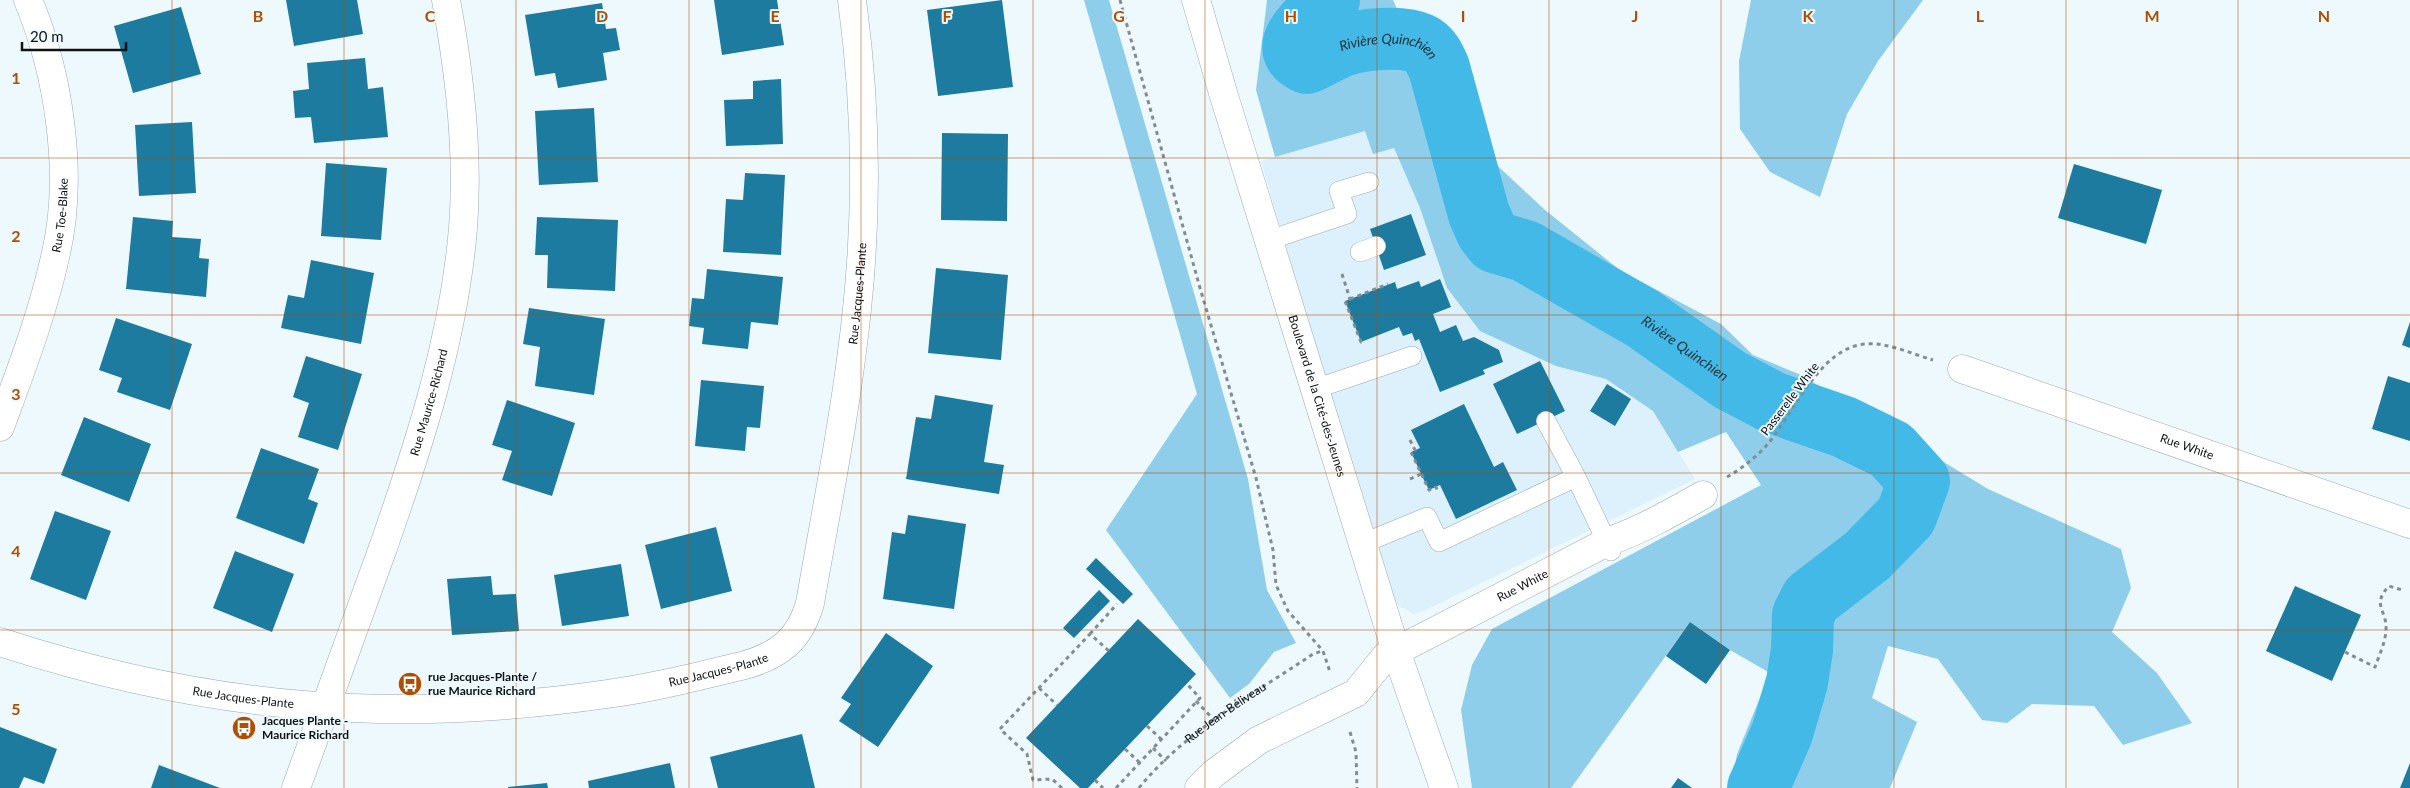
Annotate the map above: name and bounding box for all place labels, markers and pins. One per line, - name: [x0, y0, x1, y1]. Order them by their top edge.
- place label: rue Jacques-Plante / rue Maurice Richard: [428, 669, 538, 698]
- bus stop icon: rue Jacques-Plante / rue Maurice Richard: [397, 671, 423, 697]
- place label: Jacques Plante - Maurice Richard: [262, 713, 349, 742]
- bus stop icon: Jacques Plante - Maurice Richard: [231, 715, 257, 741]

